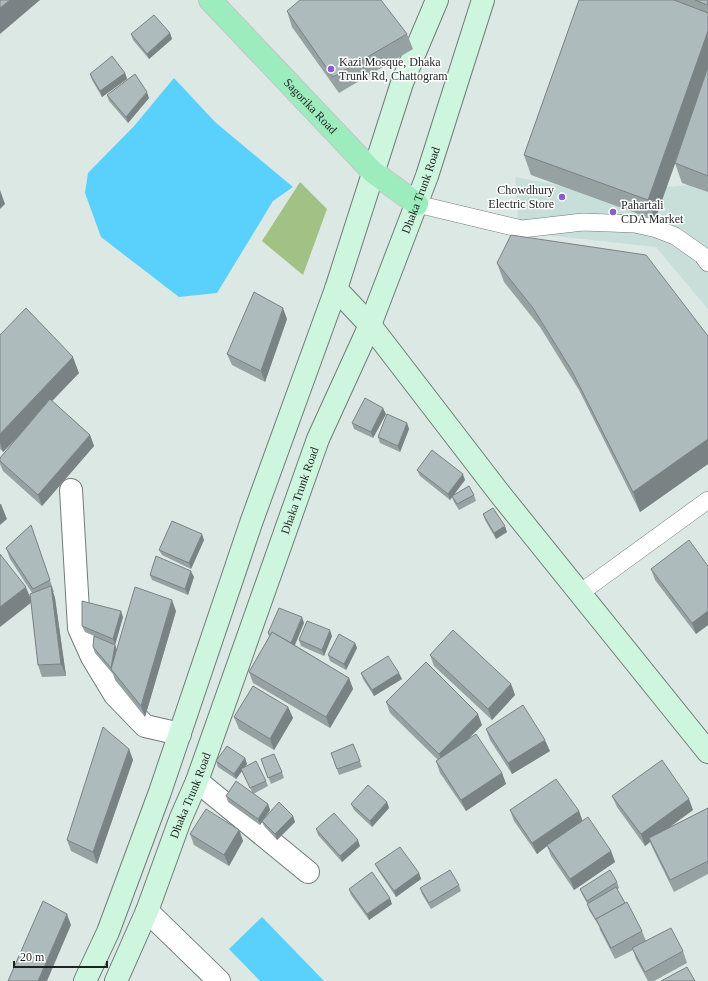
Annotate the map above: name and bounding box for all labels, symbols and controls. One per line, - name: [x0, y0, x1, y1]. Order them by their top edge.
- place label: Kazi Mosque, Dhaka Trunk Rd, Chattogram: [339, 55, 448, 83]
- marker: Kazi Mosque, Dhaka Trunk Rd, Chattogram: [326, 64, 336, 74]
- street label: Sagorika Road: [281, 75, 340, 137]
- street label: Dhaka Trunk Road: [399, 145, 443, 236]
- place label: Chowdhury Electric Store: [488, 183, 554, 211]
- marker: Chowdhury Electric Store: [557, 192, 567, 202]
- place label: Pahartali CDA Market: [621, 198, 684, 226]
- marker: Pahartali CDA Market: [608, 207, 618, 217]
- street label: Dhaka Trunk Road: [278, 445, 322, 536]
- street label: Dhaka Trunk Road: [167, 751, 214, 840]
- scale bar: [14, 943, 107, 969]
- text: 20 m: [20, 950, 45, 964]

